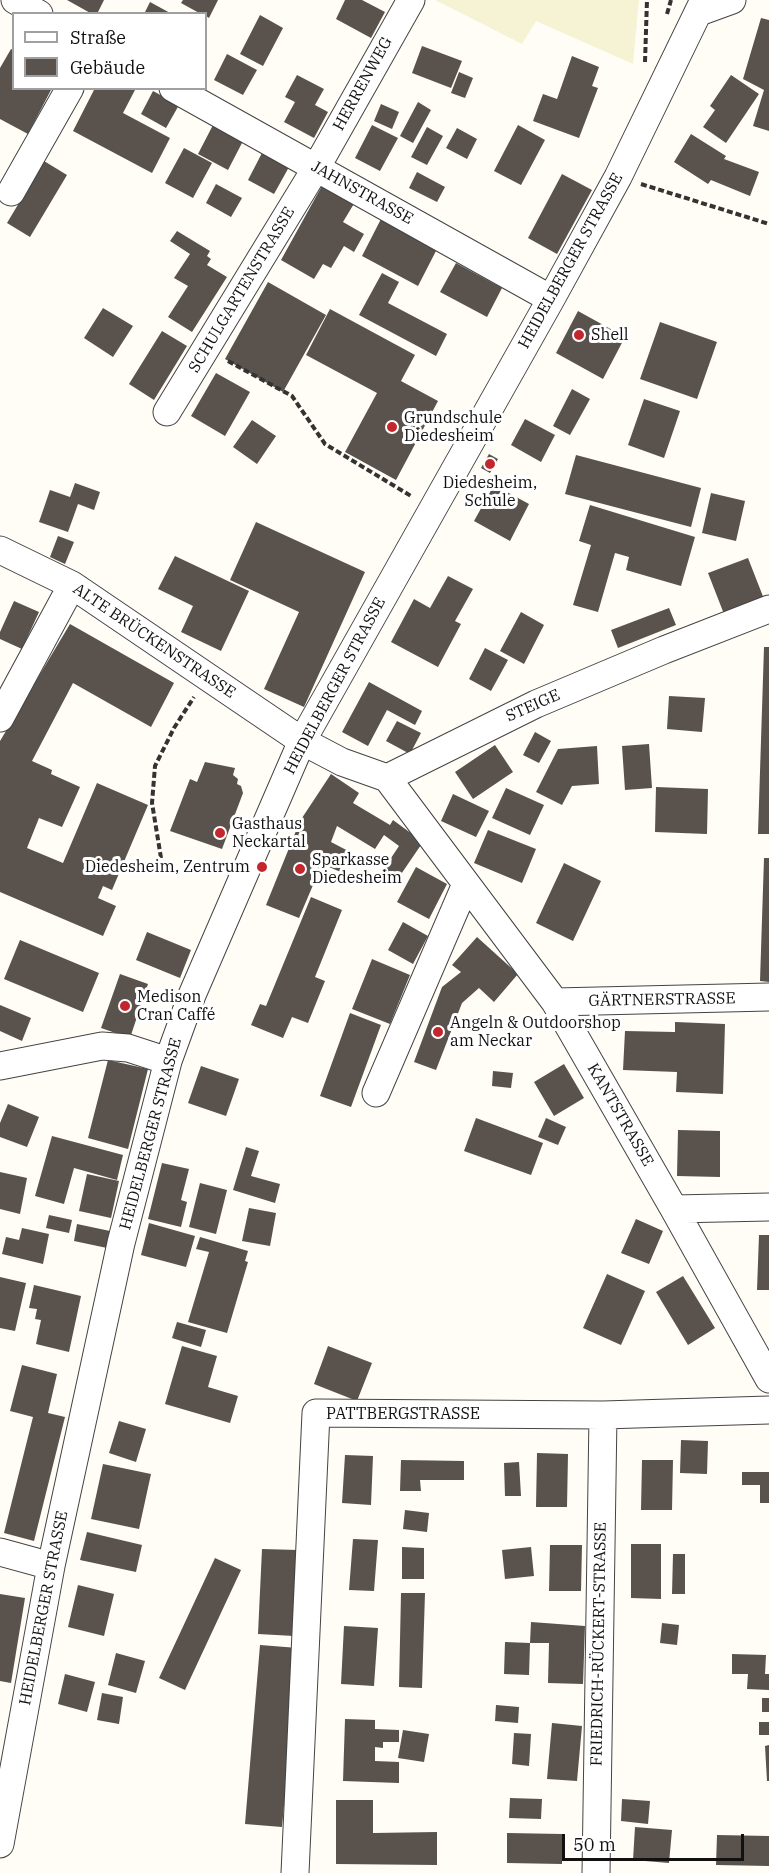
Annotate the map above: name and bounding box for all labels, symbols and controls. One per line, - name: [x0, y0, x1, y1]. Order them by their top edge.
- legend: [12, 12, 207, 90]
- text: Straße: [70, 26, 126, 49]
- street label: HERRENWEG: [329, 34, 397, 134]
- text: Gebäude: [70, 56, 145, 79]
- street label: JAHNSTRASSE: [308, 157, 416, 229]
- street label: HEIDELBERGER STRASSE: [515, 170, 627, 352]
- street label: SCHULGARTENSTRASSE: [185, 204, 299, 376]
- place label: Shell: [591, 325, 629, 345]
- marker: Shell: [572, 328, 586, 342]
- place label: Grundschule Diedesheim: [404, 408, 502, 446]
- marker: Grundschule Diedesheim: [385, 420, 399, 434]
- marker: Diedesheim, Schule: [483, 457, 497, 471]
- place label: Diedesheim, Schule: [443, 473, 537, 511]
- street label: ALTE BRÜCKENSTRASSE: [69, 579, 239, 703]
- street label: HEIDELBERGER STRASSE: [280, 594, 390, 778]
- street label: STEIGE: [503, 686, 563, 726]
- place label: Gasthaus Neckartal: [232, 814, 306, 852]
- marker: Gasthaus Neckartal: [213, 826, 227, 840]
- place label: Sparkasse Diedesheim: [312, 850, 402, 888]
- place label: Diedesheim, Zentrum: [85, 857, 250, 877]
- marker: Diedesheim, Zentrum: [255, 860, 269, 874]
- marker: Sparkasse Diedesheim: [293, 862, 307, 876]
- place label: Medison Cran Caffé: [137, 987, 215, 1025]
- street label: GÄRTNERSTRASSE: [588, 989, 736, 1011]
- marker: Medison Cran Caffé: [118, 999, 132, 1013]
- place label: Angeln & Outdoorshop am Neckar: [450, 1013, 621, 1051]
- marker: Angeln & Outdoorshop am Neckar: [431, 1025, 445, 1039]
- street label: HEIDELBERGER STRASSE: [116, 1036, 186, 1232]
- street label: KANTSTRASSE: [583, 1060, 657, 1170]
- street label: PATTBERGSTRASSE: [326, 1404, 480, 1424]
- street label: HEIDELBERGER STRASSE: [16, 1509, 72, 1707]
- street label: FRIEDRICH-RÜCKERT-STRASSE: [587, 1522, 611, 1766]
- scale bar: [565, 1822, 746, 1860]
- text: 50 m: [573, 1833, 616, 1856]

